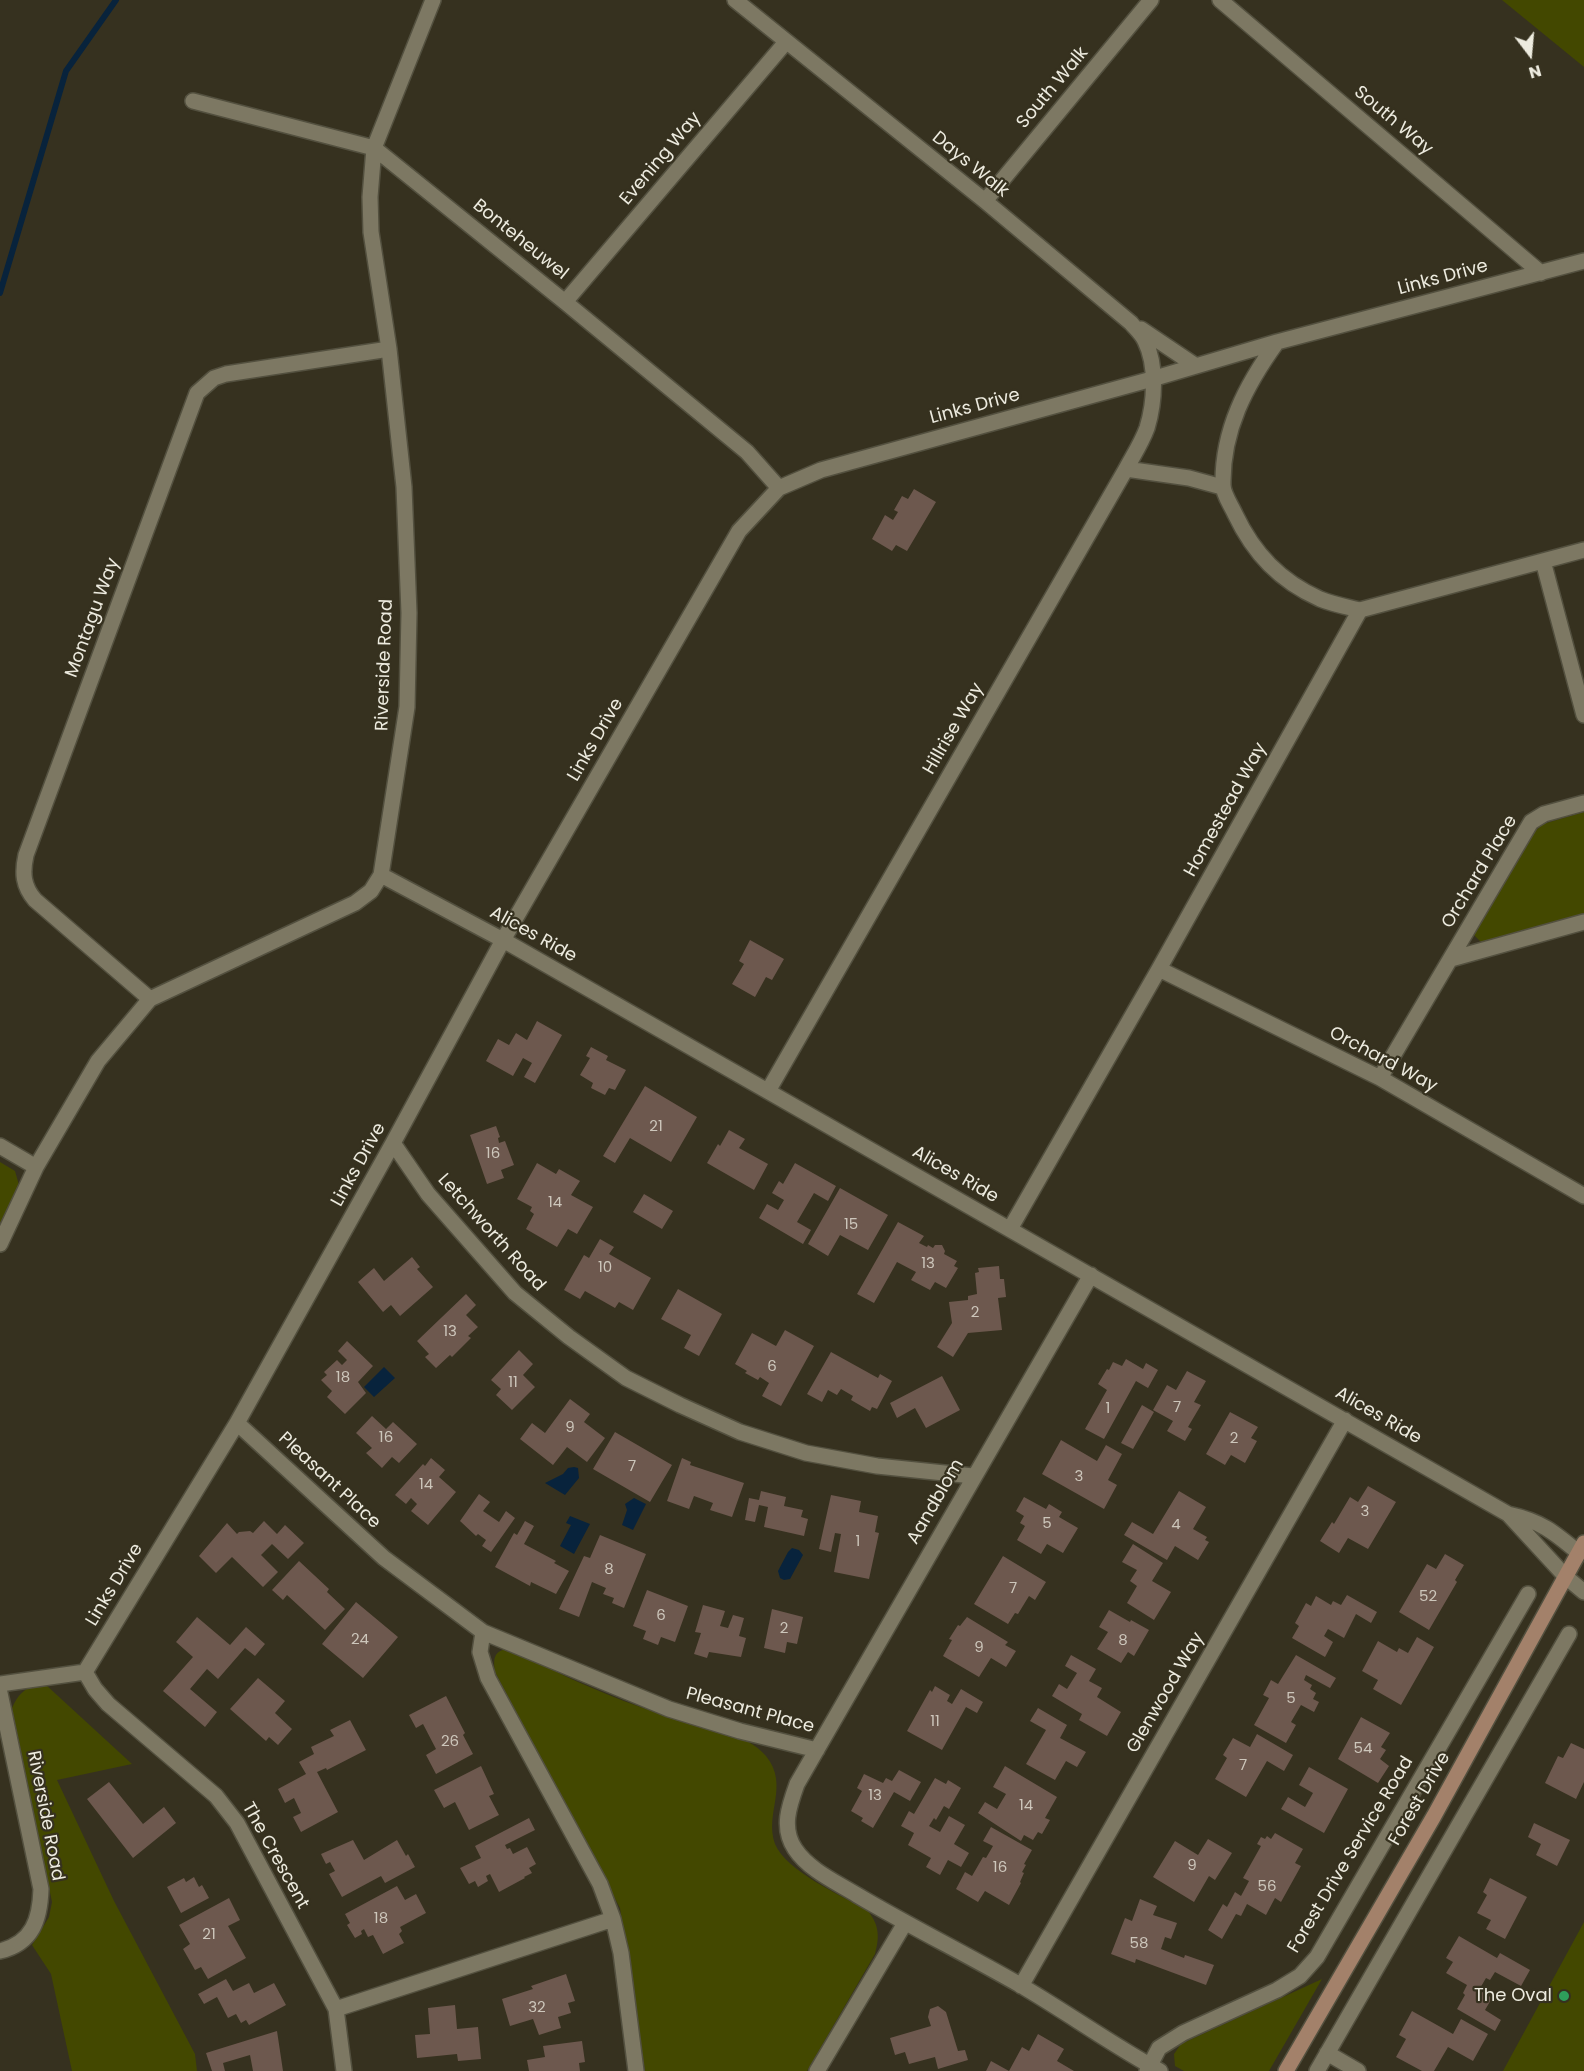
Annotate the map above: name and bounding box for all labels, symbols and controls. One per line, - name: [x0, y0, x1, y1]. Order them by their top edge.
- north arrow: [1500, 24, 1560, 84]
- street label: South Walk: [1013, 43, 1093, 133]
- text: N: [1526, 59, 1544, 84]
- street label: South Way: [1349, 82, 1437, 160]
- street label: Evening Way: [616, 108, 706, 210]
- street label: Days Walk: [927, 127, 1013, 203]
- street label: Bonteheuwel: [468, 195, 572, 285]
- street label: Links Drive: [1396, 256, 1490, 300]
- street label: Links Drive: [928, 385, 1022, 429]
- street label: Montagu Way: [61, 555, 125, 681]
- street label: Riverside Road: [372, 599, 398, 731]
- street label: Hillrise Way: [919, 679, 989, 779]
- street label: Links Drive: [564, 695, 628, 785]
- street label: Homestead Way: [1180, 739, 1272, 881]
- street label: Orchard Place: [1438, 811, 1522, 933]
- street label: Alices Ride: [486, 902, 580, 968]
- street label: Orchard Way: [1325, 1023, 1441, 1097]
- house number: 21: [649, 1118, 663, 1136]
- street label: Links Drive: [327, 1119, 391, 1211]
- street label: Alices Ride: [908, 1142, 1002, 1208]
- house number: 16: [486, 1145, 500, 1163]
- street label: Letchworth Road: [433, 1170, 549, 1296]
- house number: 14: [548, 1194, 562, 1212]
- house number: 15: [844, 1216, 858, 1234]
- house number: 13: [921, 1255, 935, 1273]
- house number: 10: [598, 1259, 612, 1277]
- house number: 2: [971, 1304, 979, 1322]
- house number: 13: [443, 1323, 457, 1341]
- house number: 6: [767, 1358, 777, 1376]
- house number: 18: [336, 1369, 350, 1387]
- house number: 11: [508, 1374, 518, 1392]
- street label: Alices Ride: [1331, 1383, 1425, 1449]
- house number: 7: [1173, 1399, 1181, 1417]
- house number: 1: [1106, 1400, 1110, 1418]
- house number: 9: [565, 1419, 575, 1437]
- street label: Pleasant Place: [273, 1428, 385, 1534]
- house number: 16: [379, 1429, 393, 1447]
- house number: 2: [1230, 1430, 1238, 1448]
- street label: Aandblom: [903, 1456, 969, 1548]
- house number: 7: [628, 1458, 636, 1476]
- house number: 3: [1075, 1468, 1083, 1486]
- house number: 14: [419, 1476, 433, 1494]
- house number: 3: [1361, 1503, 1369, 1521]
- house number: 5: [1042, 1515, 1052, 1533]
- house number: 4: [1171, 1516, 1181, 1534]
- house number: 1: [856, 1533, 860, 1551]
- street label: Links Drive: [82, 1540, 148, 1630]
- house number: 8: [604, 1561, 614, 1579]
- house number: 7: [1009, 1580, 1017, 1598]
- house number: 52: [1419, 1588, 1437, 1606]
- house number: 6: [656, 1607, 666, 1625]
- house number: 2: [780, 1620, 788, 1638]
- street label: Glenwood Way: [1123, 1629, 1209, 1757]
- house number: 24: [351, 1631, 369, 1649]
- house number: 8: [1118, 1632, 1128, 1650]
- house number: 9: [974, 1639, 984, 1657]
- street label: Pleasant Place: [684, 1684, 816, 1738]
- house number: 5: [1286, 1690, 1296, 1708]
- house number: 11: [930, 1713, 940, 1731]
- house number: 26: [441, 1733, 459, 1751]
- house number: 54: [1354, 1740, 1372, 1758]
- street label: Forest Drive: [1385, 1748, 1455, 1850]
- street label: Riverside Road: [22, 1749, 68, 1883]
- street label: Forest Drive Service Road: [1284, 1753, 1418, 1957]
- house number: 7: [1239, 1757, 1247, 1775]
- house number: 13: [868, 1787, 882, 1805]
- house number: 14: [1019, 1797, 1033, 1815]
- street label: The Crescent: [237, 1799, 313, 1913]
- house number: 9: [1187, 1857, 1197, 1875]
- house number: 16: [993, 1859, 1007, 1877]
- house number: 56: [1258, 1878, 1276, 1896]
- house number: 18: [374, 1910, 388, 1928]
- house number: 21: [202, 1926, 216, 1944]
- house number: 58: [1130, 1935, 1148, 1953]
- place label: The Oval: [1474, 1985, 1552, 2007]
- marker: The Oval: [1557, 1989, 1571, 2003]
- house number: 32: [528, 1999, 546, 2017]

